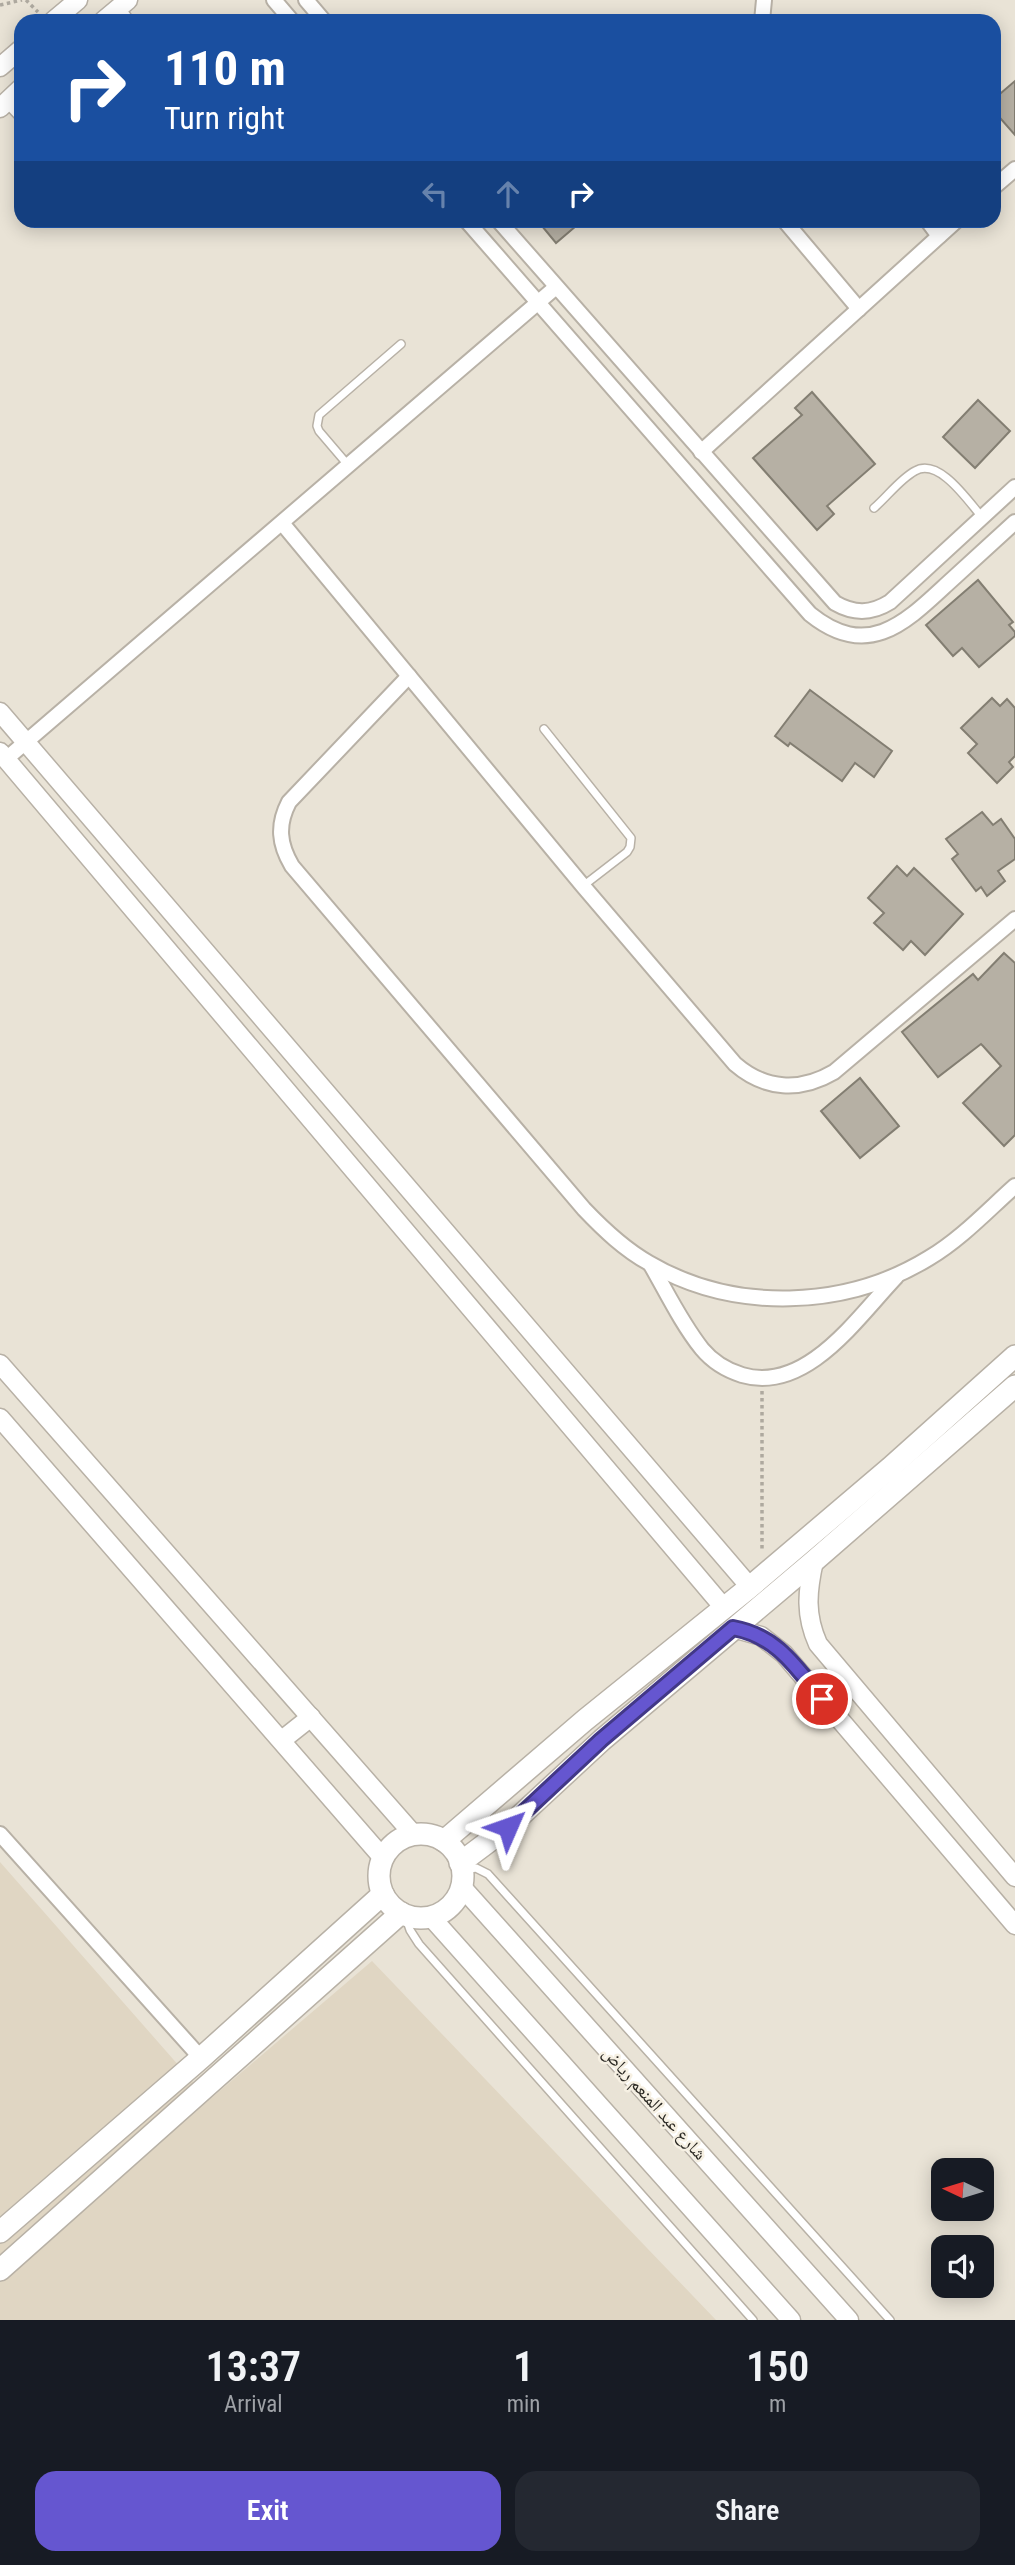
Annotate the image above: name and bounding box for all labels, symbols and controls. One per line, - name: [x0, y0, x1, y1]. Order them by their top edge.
- text: 110 m: [164, 40, 286, 97]
- icon: right: [49, 42, 140, 133]
- text: Turn right: [164, 99, 285, 137]
- icon: left: [416, 175, 454, 213]
- icon: ahead: [489, 175, 527, 213]
- icon: right: [562, 175, 600, 213]
- pin: [792, 1669, 852, 1729]
- icon: arrive: [803, 1680, 841, 1718]
- position arrow: [471, 1790, 545, 1864]
- street label: شارع عبد المنعم رياض: [597, 2042, 711, 2165]
- north arrow: [931, 2158, 994, 2221]
- map controls: [931, 2158, 994, 2298]
- button: sound: [931, 2235, 994, 2298]
- text: 13:37: [206, 2342, 301, 2391]
- text: 1: [513, 2342, 534, 2391]
- text: 150: [746, 2342, 809, 2391]
- text: Arrival: [224, 2391, 283, 2418]
- text: min: [507, 2391, 540, 2418]
- text: m: [769, 2391, 786, 2418]
- button: Exit: [35, 2471, 501, 2551]
- button: Share: [515, 2471, 980, 2551]

